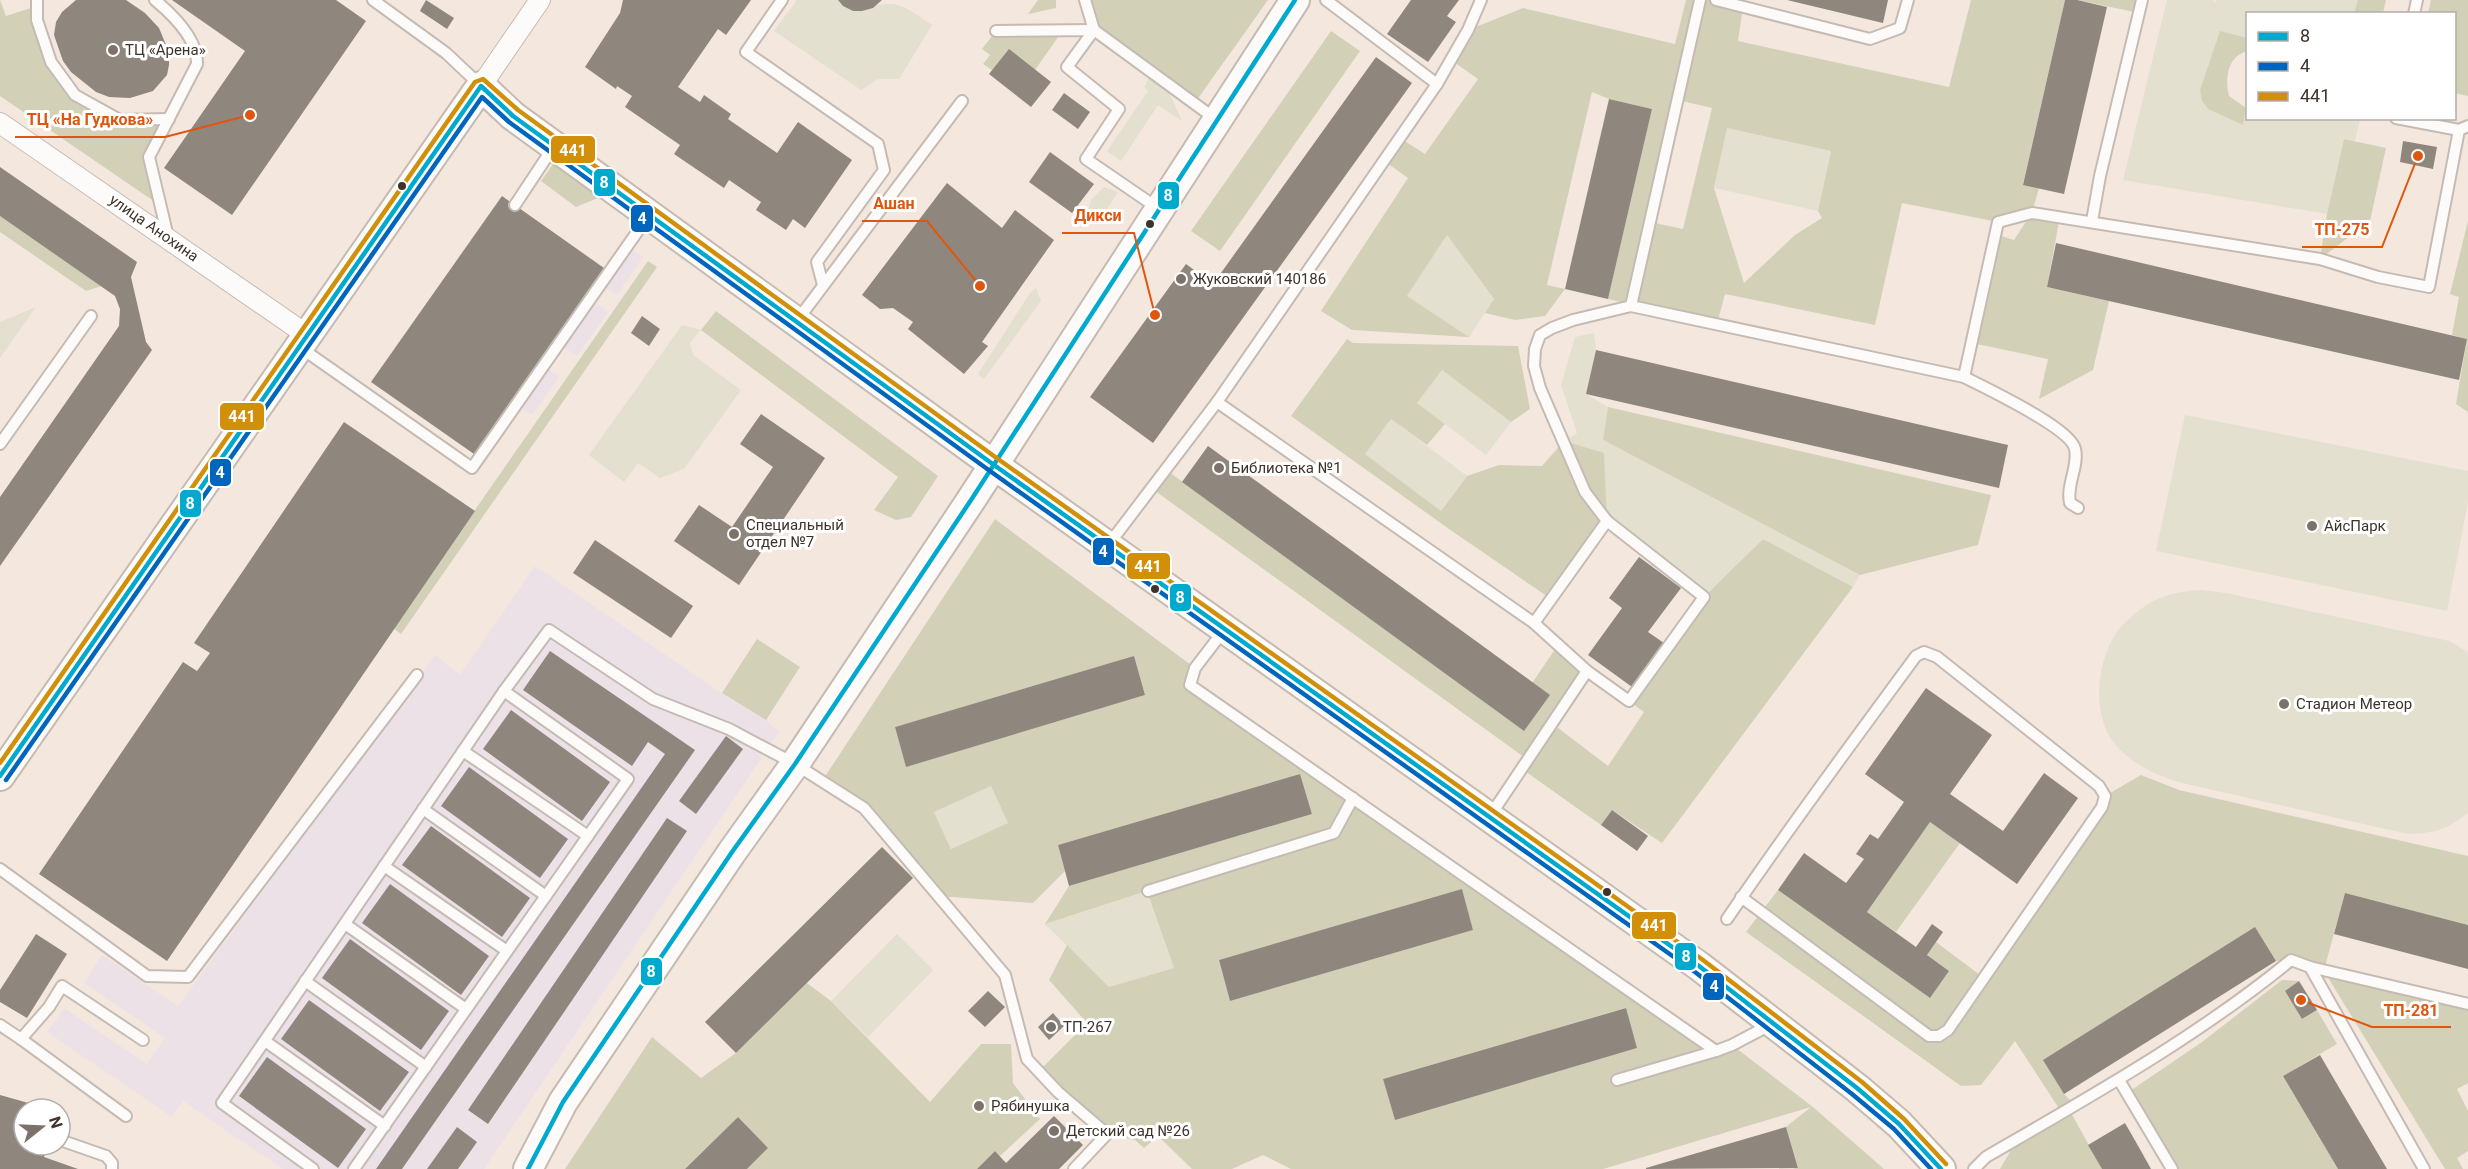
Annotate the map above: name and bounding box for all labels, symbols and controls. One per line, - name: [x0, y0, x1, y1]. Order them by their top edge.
- legend: [2246, 12, 2456, 120]
- text: 8: [2300, 25, 2310, 46]
- place label: ТЦ «Арена»: [125, 41, 206, 59]
- marker: ТЦ «Арена»: [106, 43, 120, 57]
- text: 4: [2300, 55, 2310, 76]
- text: 441: [2300, 85, 2330, 106]
- callout: ТЦ «На Гудкова»: [15, 103, 165, 137]
- text: ТЦ «На Гудкова»: [27, 110, 153, 129]
- line badge: 441: [550, 135, 596, 164]
- text: 441: [559, 141, 587, 160]
- line badge: 8: [593, 168, 616, 197]
- text: 8: [599, 173, 609, 192]
- unlabelled marker: [396, 180, 408, 192]
- line badge: 8: [1157, 181, 1180, 210]
- text: 8: [1163, 186, 1173, 205]
- callout: Ашан: [862, 187, 927, 221]
- street label: улица Анохина: [106, 191, 202, 265]
- text: Ашан: [873, 194, 915, 213]
- callout: Дикси: [1062, 199, 1134, 233]
- line badge: 4: [630, 204, 654, 233]
- text: Дикси: [1074, 206, 1122, 225]
- text: 4: [637, 209, 647, 228]
- callout: ТП-275: [2302, 213, 2382, 247]
- unlabelled marker: [1144, 218, 1156, 230]
- text: ТП-275: [2314, 220, 2370, 239]
- place label: Жуковский 140186: [1193, 270, 1326, 288]
- marker: Жуковский 140186: [1174, 272, 1188, 286]
- line badge: 441: [219, 402, 265, 431]
- text: 441: [228, 407, 256, 426]
- line badge: 4: [209, 458, 232, 487]
- place label: Библиотека №1: [1231, 459, 1342, 477]
- marker: Библиотека №1: [1212, 461, 1226, 475]
- text: 4: [215, 463, 225, 482]
- line badge: 8: [179, 489, 202, 518]
- text: 8: [185, 494, 195, 513]
- place label: Специальный отдел №7: [746, 516, 844, 551]
- place label: АйсПарк: [2324, 517, 2386, 535]
- marker: АйсПарк: [2305, 519, 2319, 533]
- marker: Специальный отдел №7: [727, 527, 741, 541]
- line badge: 4: [1092, 537, 1115, 566]
- text: 4: [1098, 542, 1108, 561]
- line badge: 441: [1126, 552, 1171, 580]
- text: 441: [1134, 557, 1162, 576]
- unlabelled marker: [1149, 583, 1161, 595]
- line badge: 8: [1169, 583, 1192, 612]
- text: 8: [1175, 588, 1185, 607]
- place label: Стадион Метеор: [2296, 695, 2412, 713]
- marker: Стадион Метеор: [2277, 697, 2291, 711]
- unlabelled marker: [1601, 886, 1613, 898]
- line badge: 441: [1631, 911, 1677, 940]
- text: 441: [1640, 916, 1668, 935]
- line badge: 8: [1674, 942, 1697, 971]
- text: 8: [1681, 947, 1691, 966]
- line badge: 8: [640, 957, 663, 986]
- text: 8: [646, 962, 656, 981]
- line badge: 4: [1702, 972, 1725, 1001]
- text: 4: [1709, 977, 1719, 996]
- callout: ТП-281: [2372, 993, 2451, 1027]
- text: ТП-281: [2383, 1001, 2439, 1020]
- place label: ТП-267: [1063, 1018, 1112, 1036]
- marker: ТП-267: [1044, 1020, 1058, 1034]
- north arrow: [12, 1097, 72, 1157]
- place label: Рябинушка: [991, 1097, 1070, 1115]
- marker: Рябинушка: [972, 1099, 986, 1113]
- text: N: [45, 1114, 67, 1131]
- place label: Детский сад №26: [1066, 1122, 1190, 1140]
- marker: Детский сад №26: [1047, 1124, 1061, 1138]

